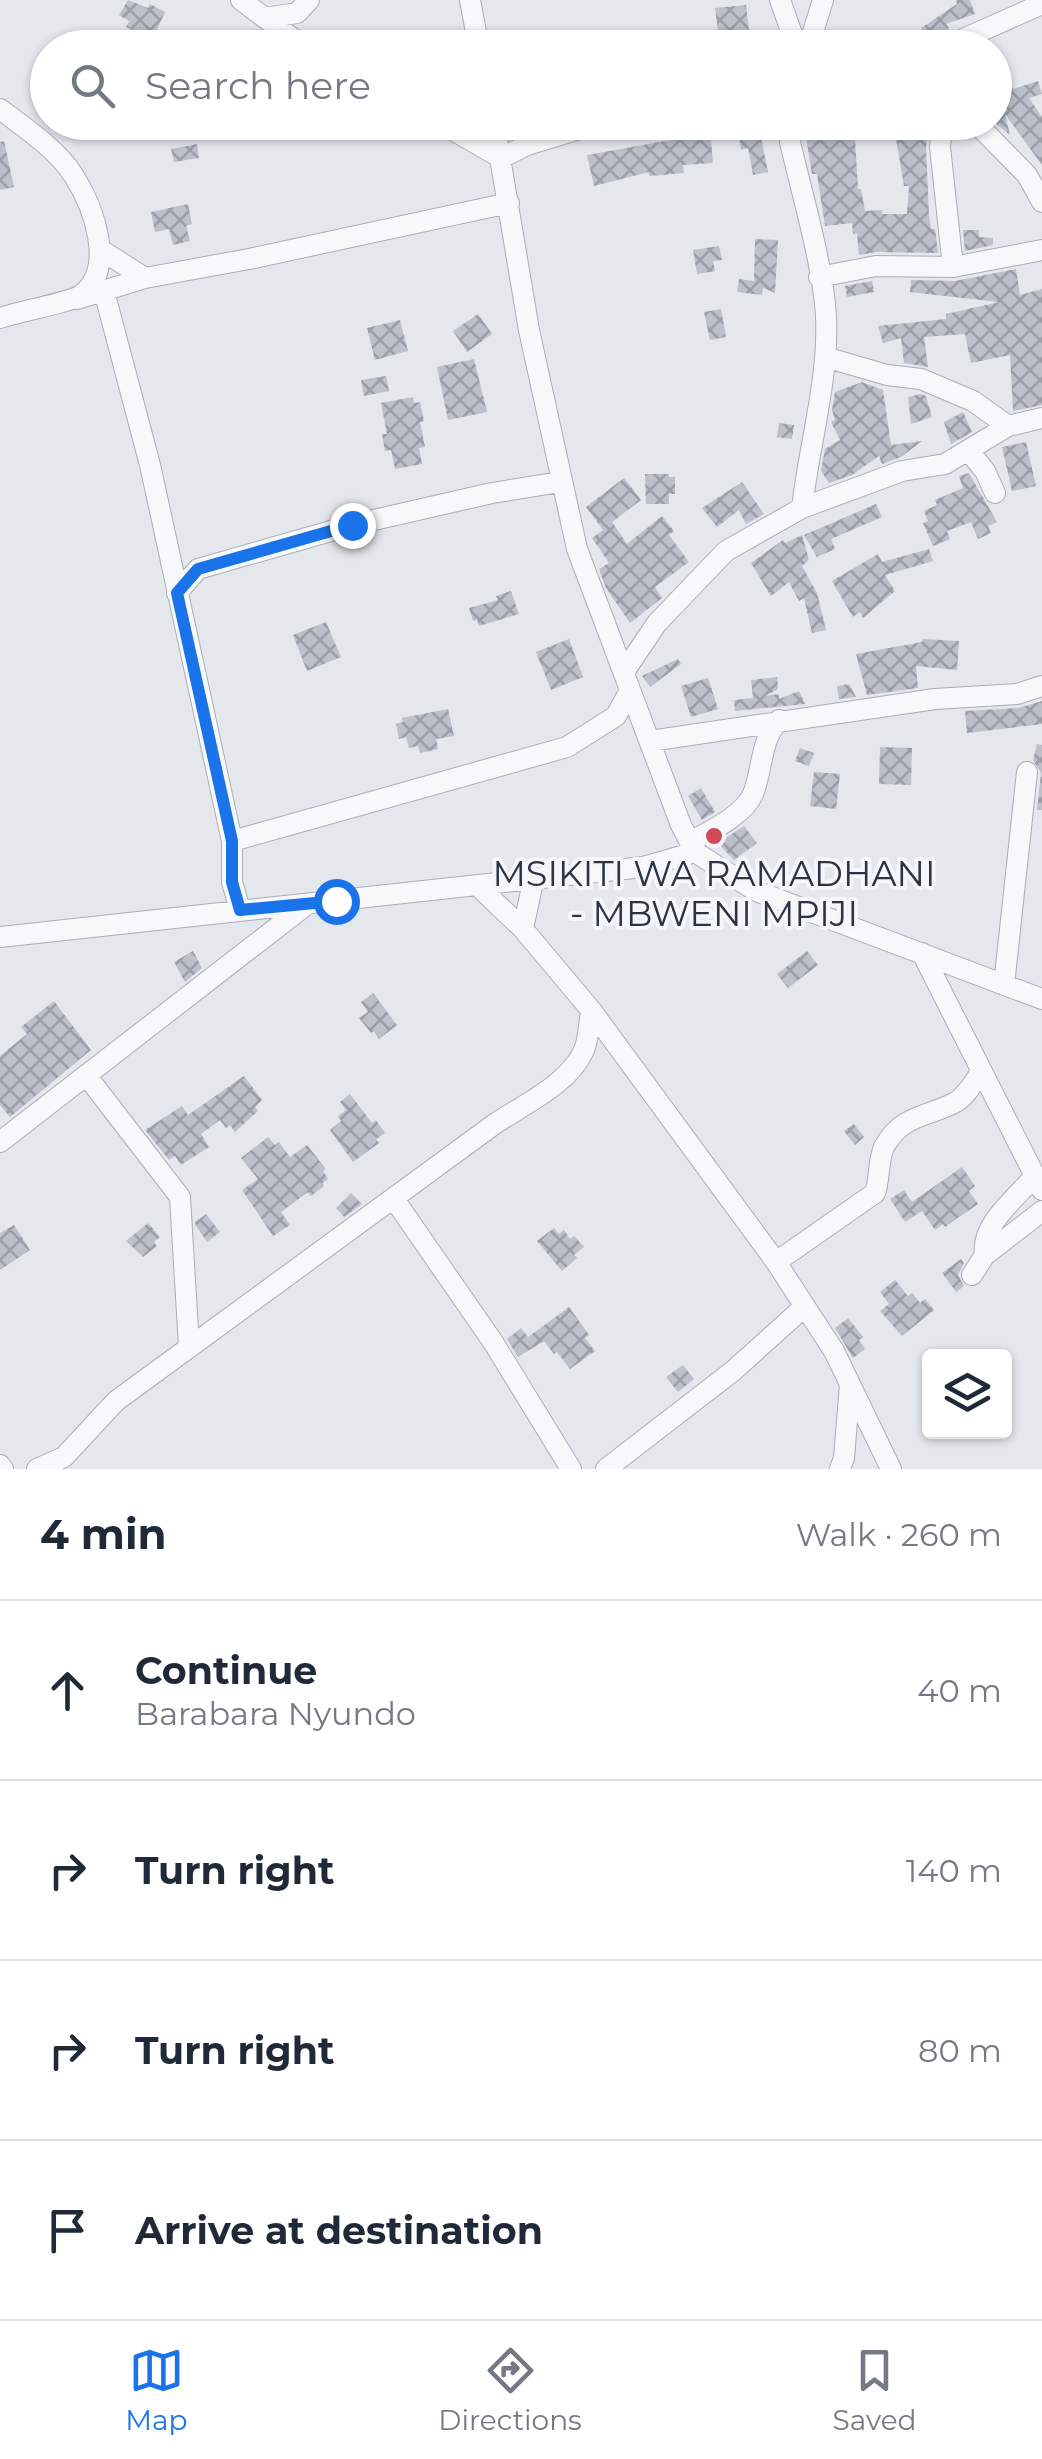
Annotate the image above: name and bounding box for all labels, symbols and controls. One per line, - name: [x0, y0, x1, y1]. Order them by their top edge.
- search box: [30, 30, 1012, 140]
- icon: search: [65, 58, 120, 113]
- text: Search here: [145, 62, 371, 109]
- route end: [330, 503, 376, 549]
- marker: MSIKITI WA RAMADHANI - MBWENI MPIJI: [703, 825, 725, 847]
- place label: MSIKITI WA RAMADHANI - MBWENI MPIJI: [492, 852, 936, 935]
- route start: [314, 879, 360, 925]
- map controls: [922, 1349, 1012, 1439]
- button: layers: [922, 1349, 1012, 1439]
- text: 4 min: [40, 1508, 167, 1560]
- text: Walk · 260 m: [796, 1515, 1002, 1554]
- text: Continue: [135, 1647, 317, 1694]
- icon: ahead: [40, 1663, 95, 1718]
- text: 40 m: [917, 1671, 1002, 1710]
- text: Barabara Nyundo: [135, 1694, 416, 1733]
- icon: right: [40, 1843, 95, 1898]
- text: Turn right: [135, 1847, 334, 1894]
- text: 140 m: [906, 1851, 1002, 1890]
- icon: right: [40, 2023, 95, 2078]
- text: Turn right: [135, 2027, 334, 2074]
- text: 80 m: [918, 2031, 1002, 2070]
- icon: arrive: [40, 2203, 95, 2258]
- text: Arrive at destination: [135, 2207, 543, 2254]
- tab: Map: [125, 2343, 188, 2437]
- tab: Directions: [438, 2343, 582, 2437]
- tab: Saved: [832, 2343, 917, 2437]

